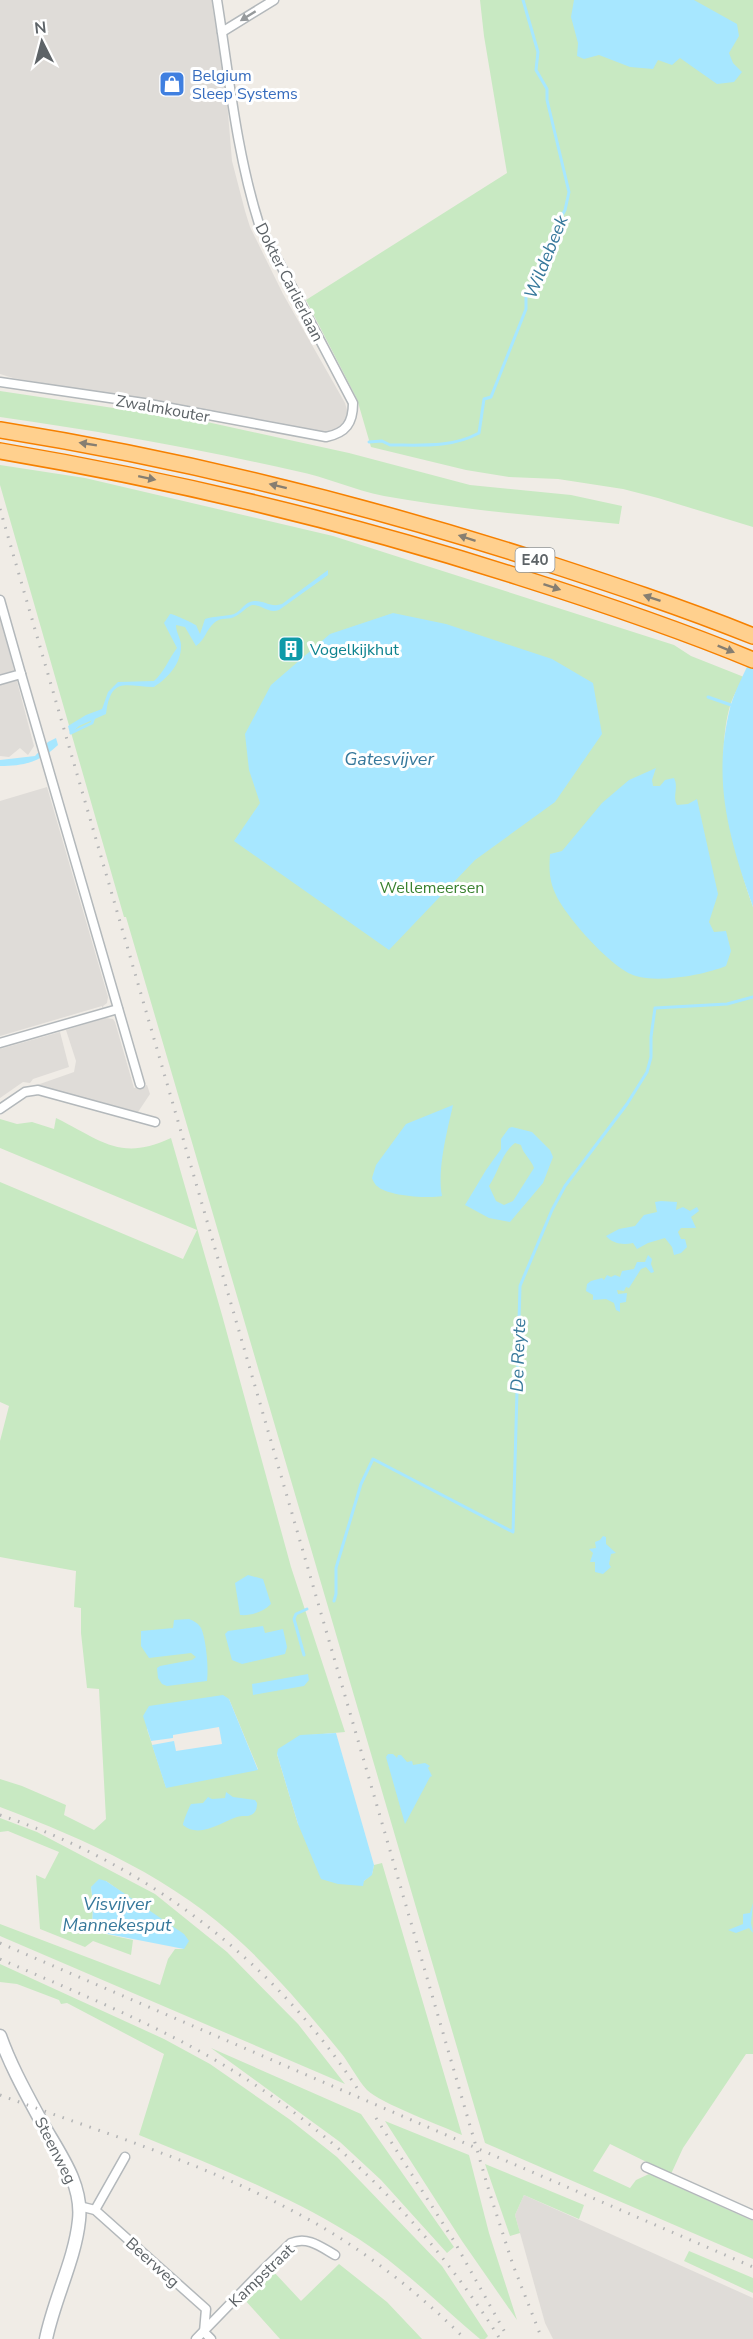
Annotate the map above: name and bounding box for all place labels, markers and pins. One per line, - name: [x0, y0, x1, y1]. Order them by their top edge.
- place label: Belgium Sleep Systems: [192, 65, 298, 105]
- shop icon: Belgium Sleep Systems: [157, 69, 187, 99]
- building icon: Vogelkijkhut: [276, 634, 306, 664]
- place label: Vogelkijkhut: [309, 639, 399, 661]

